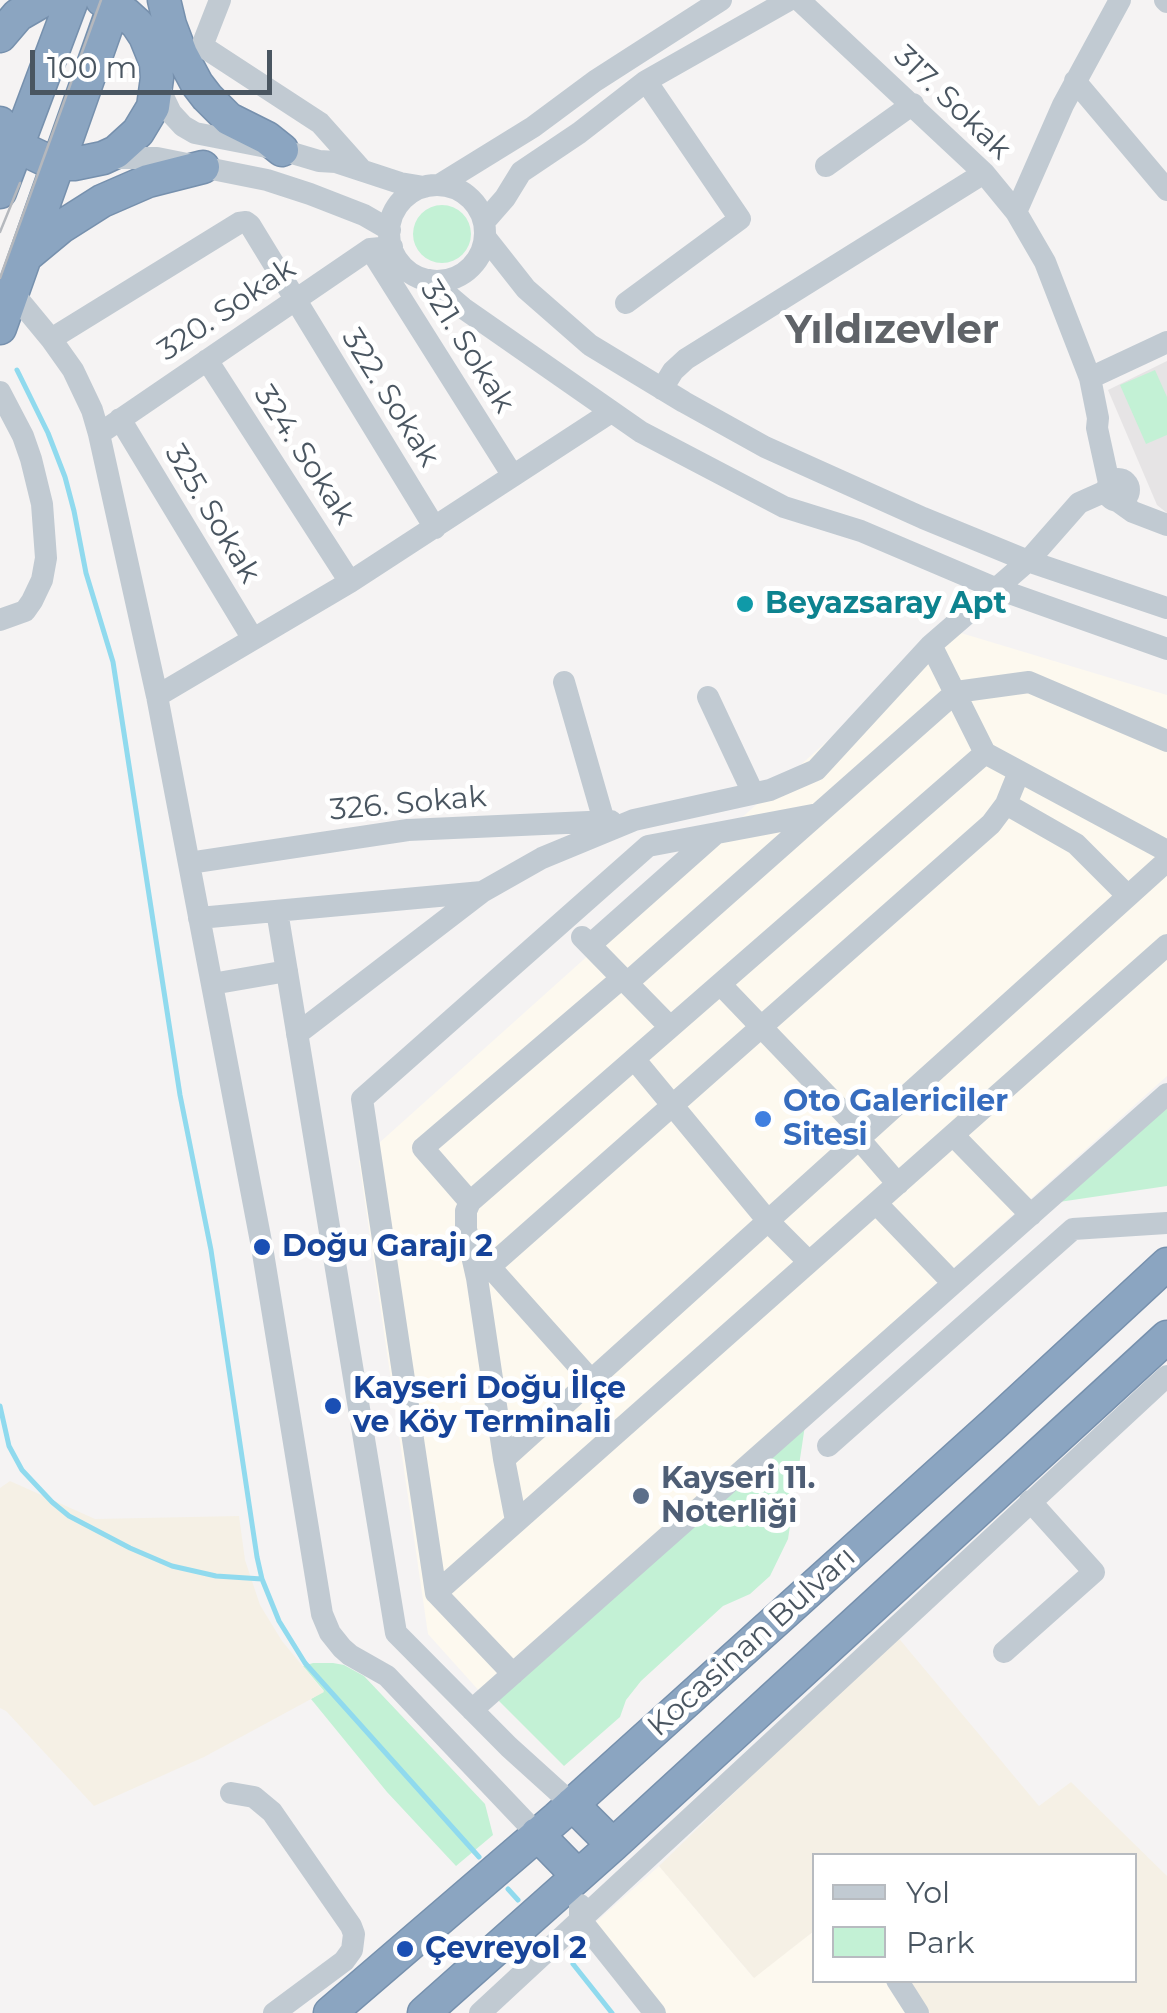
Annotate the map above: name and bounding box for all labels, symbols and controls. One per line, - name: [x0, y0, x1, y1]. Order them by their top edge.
- scale bar: [35, 30, 278, 92]
- street label: 317. Sokak: [886, 38, 1018, 168]
- text: 100 m: [47, 49, 137, 86]
- street label: 320. Sokak: [151, 251, 303, 369]
- street label: 321. Sokak: [412, 274, 522, 420]
- district label: Yıldızevler: [785, 307, 999, 355]
- street label: 322. Sokak: [333, 322, 447, 474]
- street label: 324. Sokak: [246, 379, 362, 531]
- street label: 325. Sokak: [157, 438, 267, 590]
- place label: Beyazsaray Apt: [765, 586, 1007, 622]
- marker: Beyazsaray Apt: [734, 593, 756, 615]
- street label: 326. Sokak: [328, 779, 488, 829]
- place label: Oto Galericiler Sitesi: [783, 1084, 1008, 1154]
- marker: Oto Galericiler Sitesi: [752, 1108, 774, 1130]
- place label: Doğu Garajı 2: [282, 1229, 493, 1265]
- marker: Doğu Garajı 2: [251, 1236, 273, 1258]
- place label: Kayseri Doğu İlçe ve Köy Terminali: [353, 1371, 626, 1442]
- marker: Kayseri Doğu İlçe ve Köy Terminali: [322, 1395, 344, 1417]
- place label: Kayseri 11. Noterliği: [661, 1461, 815, 1532]
- marker: Kayseri 11. Noterliği: [630, 1485, 652, 1507]
- street label: Kocasinan Bulvarı: [641, 1539, 863, 1745]
- legend: [812, 1853, 1137, 1983]
- text: Yol: [906, 1874, 950, 1911]
- text: Park: [906, 1924, 975, 1961]
- place label: Çevreyol 2: [425, 1931, 587, 1967]
- marker: Çevreyol 2: [394, 1938, 416, 1960]

